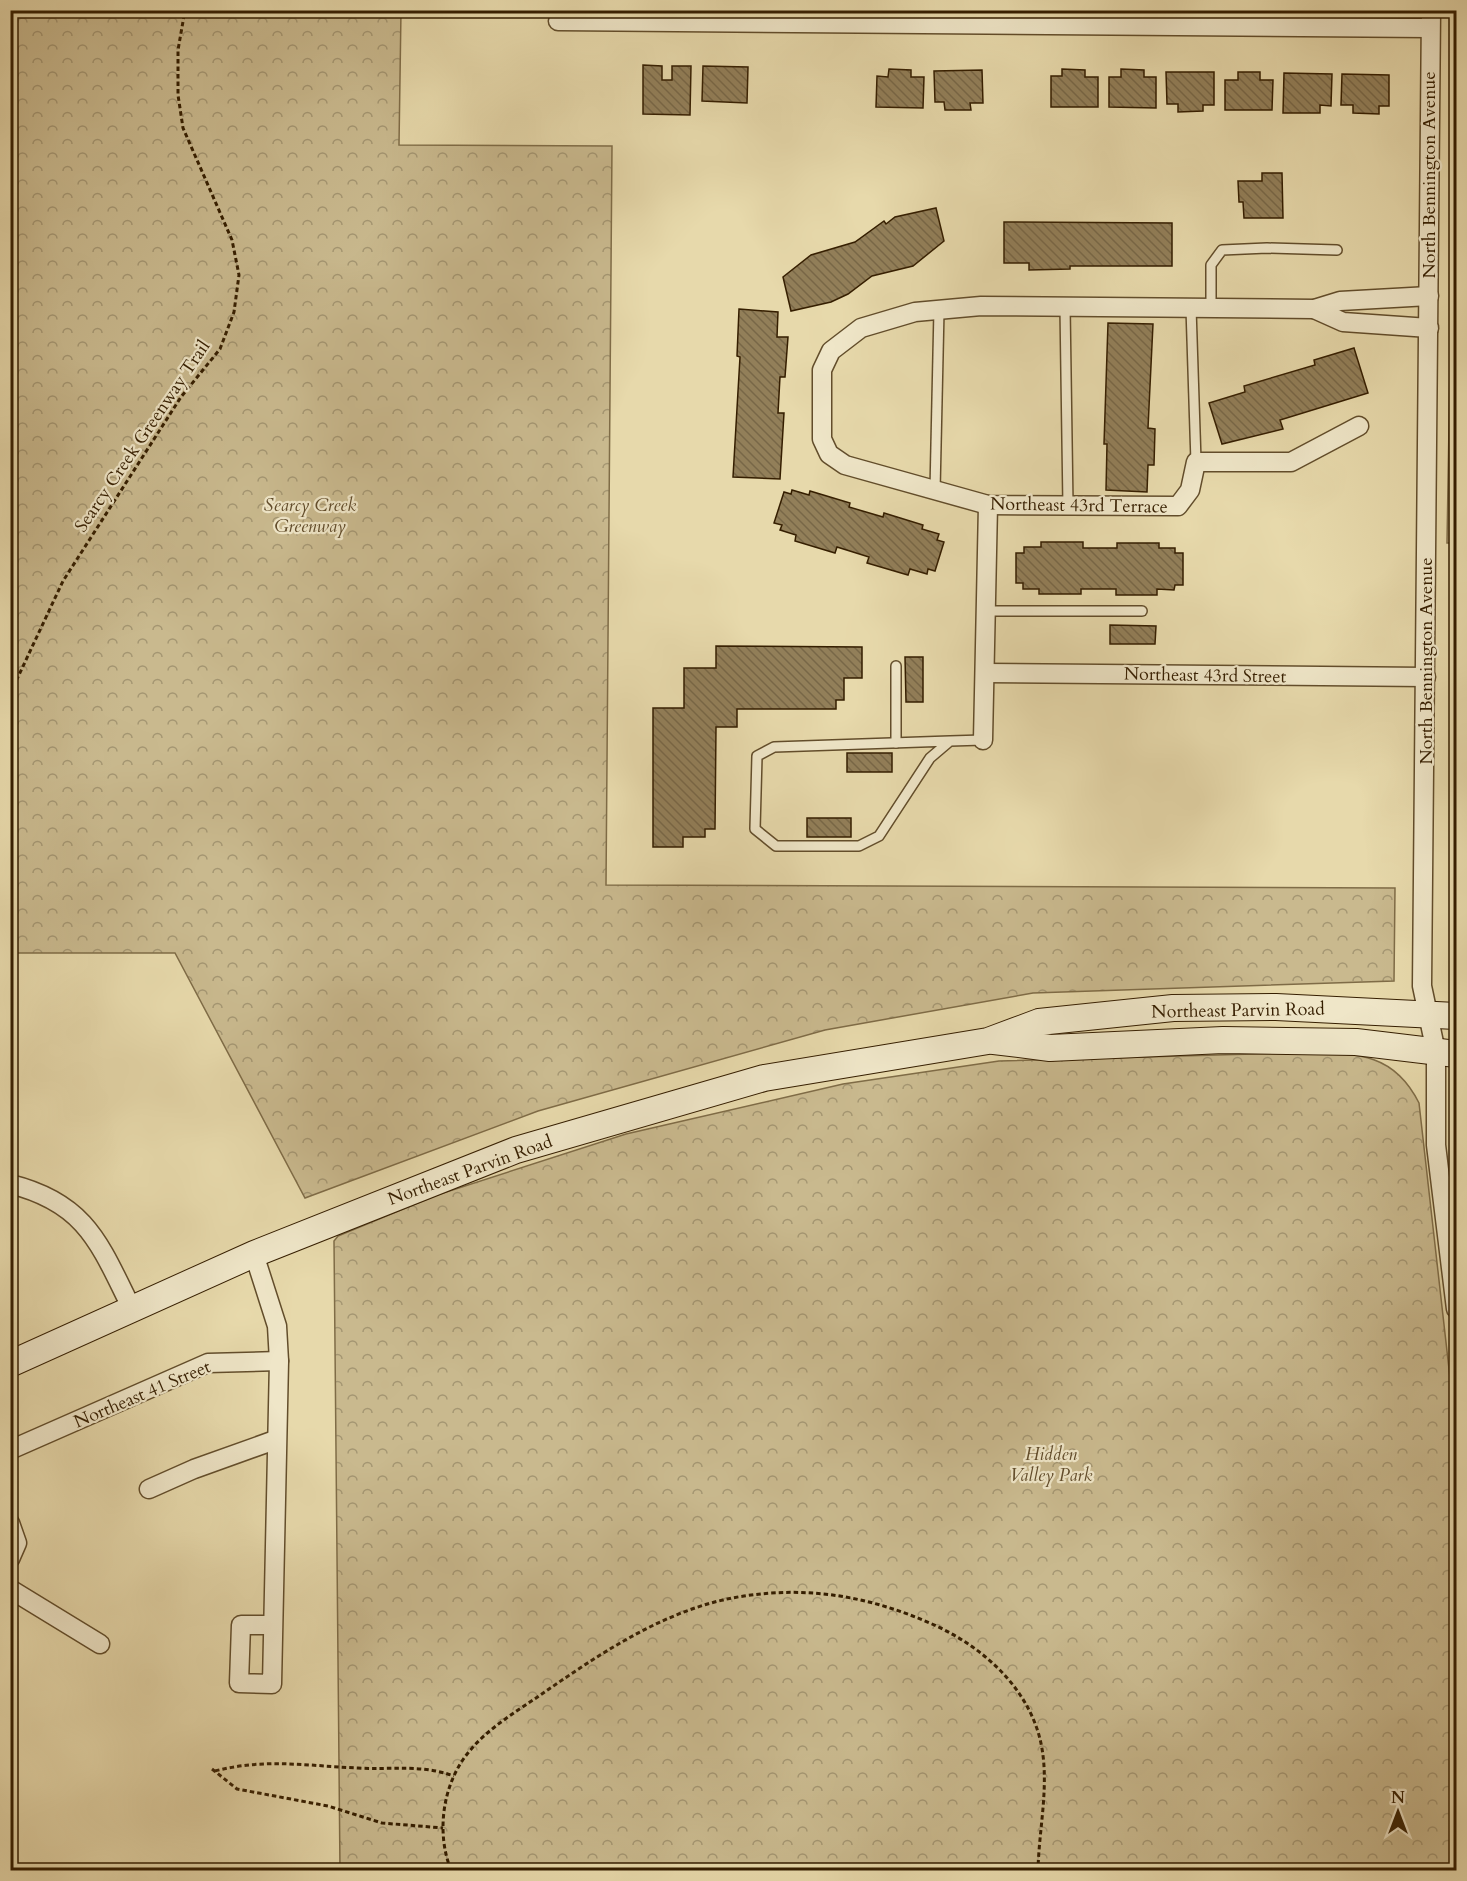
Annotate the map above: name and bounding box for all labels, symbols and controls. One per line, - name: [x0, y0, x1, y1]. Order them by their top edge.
- street label: North Bennington Avenue: [1417, 71, 1442, 279]
- street label: Searcy Creek Greenway Trail: [69, 335, 216, 537]
- street label: Northeast 43rd Terrace: [990, 491, 1168, 520]
- park label: Searcy Creek Greenway: [264, 493, 356, 539]
- street label: North Bennington Avenue: [1414, 557, 1439, 765]
- street label: Northeast 43rd Street: [1124, 662, 1287, 689]
- street label: Northeast Parvin Road: [1151, 996, 1325, 1025]
- street label: Northeast Parvin Road: [384, 1129, 556, 1212]
- street label: Northeast 41 Street: [70, 1354, 215, 1435]
- park label: Hidden Valley Park: [1010, 1442, 1092, 1488]
- north arrow: [1368, 1782, 1428, 1842]
- text: N: [1391, 1787, 1405, 1809]

